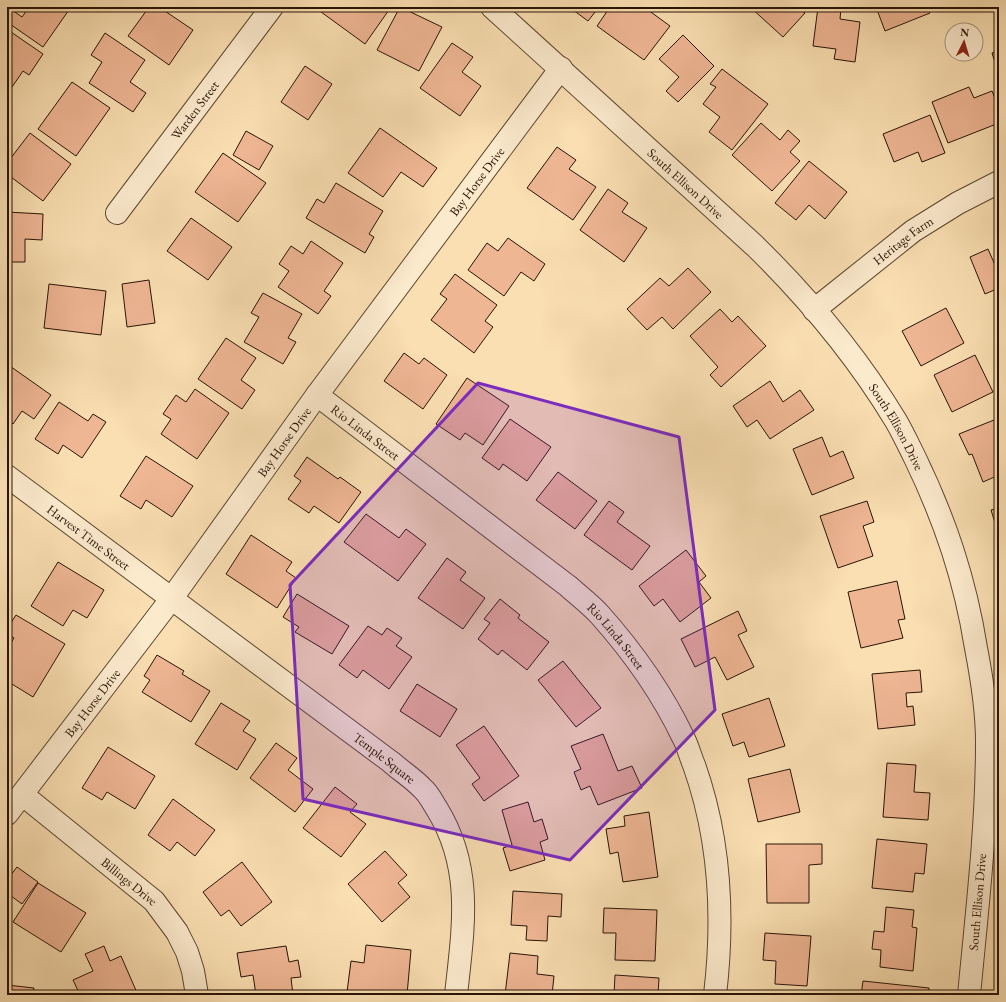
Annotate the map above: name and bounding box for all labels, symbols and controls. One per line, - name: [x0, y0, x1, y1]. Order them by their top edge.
- north arrow: [944, 22, 984, 62]
- text: N: [960, 25, 970, 39]
- street label: Warden Street: [167, 77, 223, 143]
- street label: Bay Horse Drive: [446, 144, 508, 219]
- street label: South Ellison Drive: [644, 145, 727, 223]
- street label: Heritage Farm: [869, 212, 937, 269]
- street label: South Ellison Drive: [865, 380, 928, 473]
- street label: Rio Linda Street: [327, 401, 403, 464]
- street label: Bay Horse Drive: [253, 404, 315, 480]
- street label: Harvest Time Street: [43, 501, 134, 574]
- street label: Rio Linda Street: [583, 599, 648, 673]
- street label: Bay Horse Drive: [61, 665, 124, 741]
- street label: Temple Square: [350, 729, 419, 787]
- street label: South Ellison Drive: [965, 853, 990, 951]
- street label: Billings Drive: [98, 854, 161, 909]

